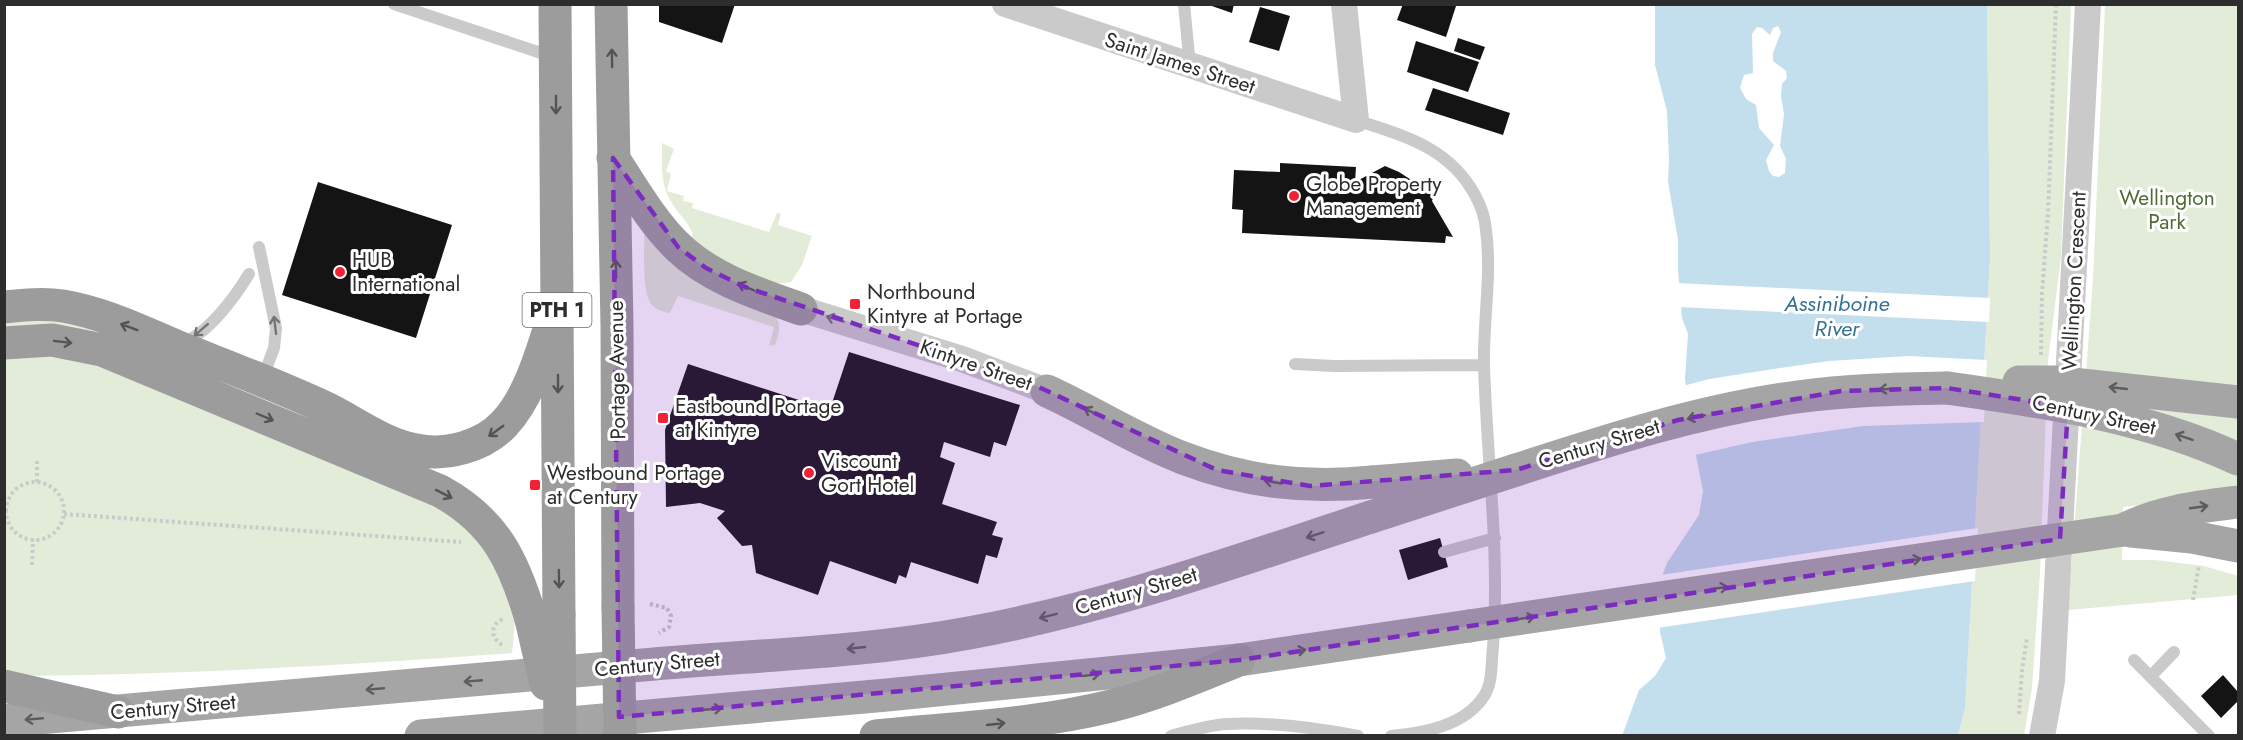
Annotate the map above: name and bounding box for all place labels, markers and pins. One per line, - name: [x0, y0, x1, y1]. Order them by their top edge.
- place label: Globe Property Management: [1306, 169, 1442, 223]
- marker: Globe Property Management: [1287, 189, 1301, 203]
- place label: HUB International: [352, 245, 460, 299]
- marker: HUB International: [333, 265, 347, 279]
- place label: Northbound Kintyre at Portage: [867, 277, 1023, 331]
- marker: Northbound Kintyre at Portage: [848, 297, 862, 311]
- place label: Eastbound Portage at Kintyre: [675, 391, 842, 445]
- marker: Eastbound Portage at Kintyre: [656, 411, 670, 425]
- place label: Viscount Gort Hotel: [821, 446, 914, 500]
- place label: Westbound Portage at Century: [547, 458, 722, 512]
- marker: Viscount Gort Hotel: [802, 466, 816, 480]
- marker: Westbound Portage at Century: [528, 478, 542, 492]

